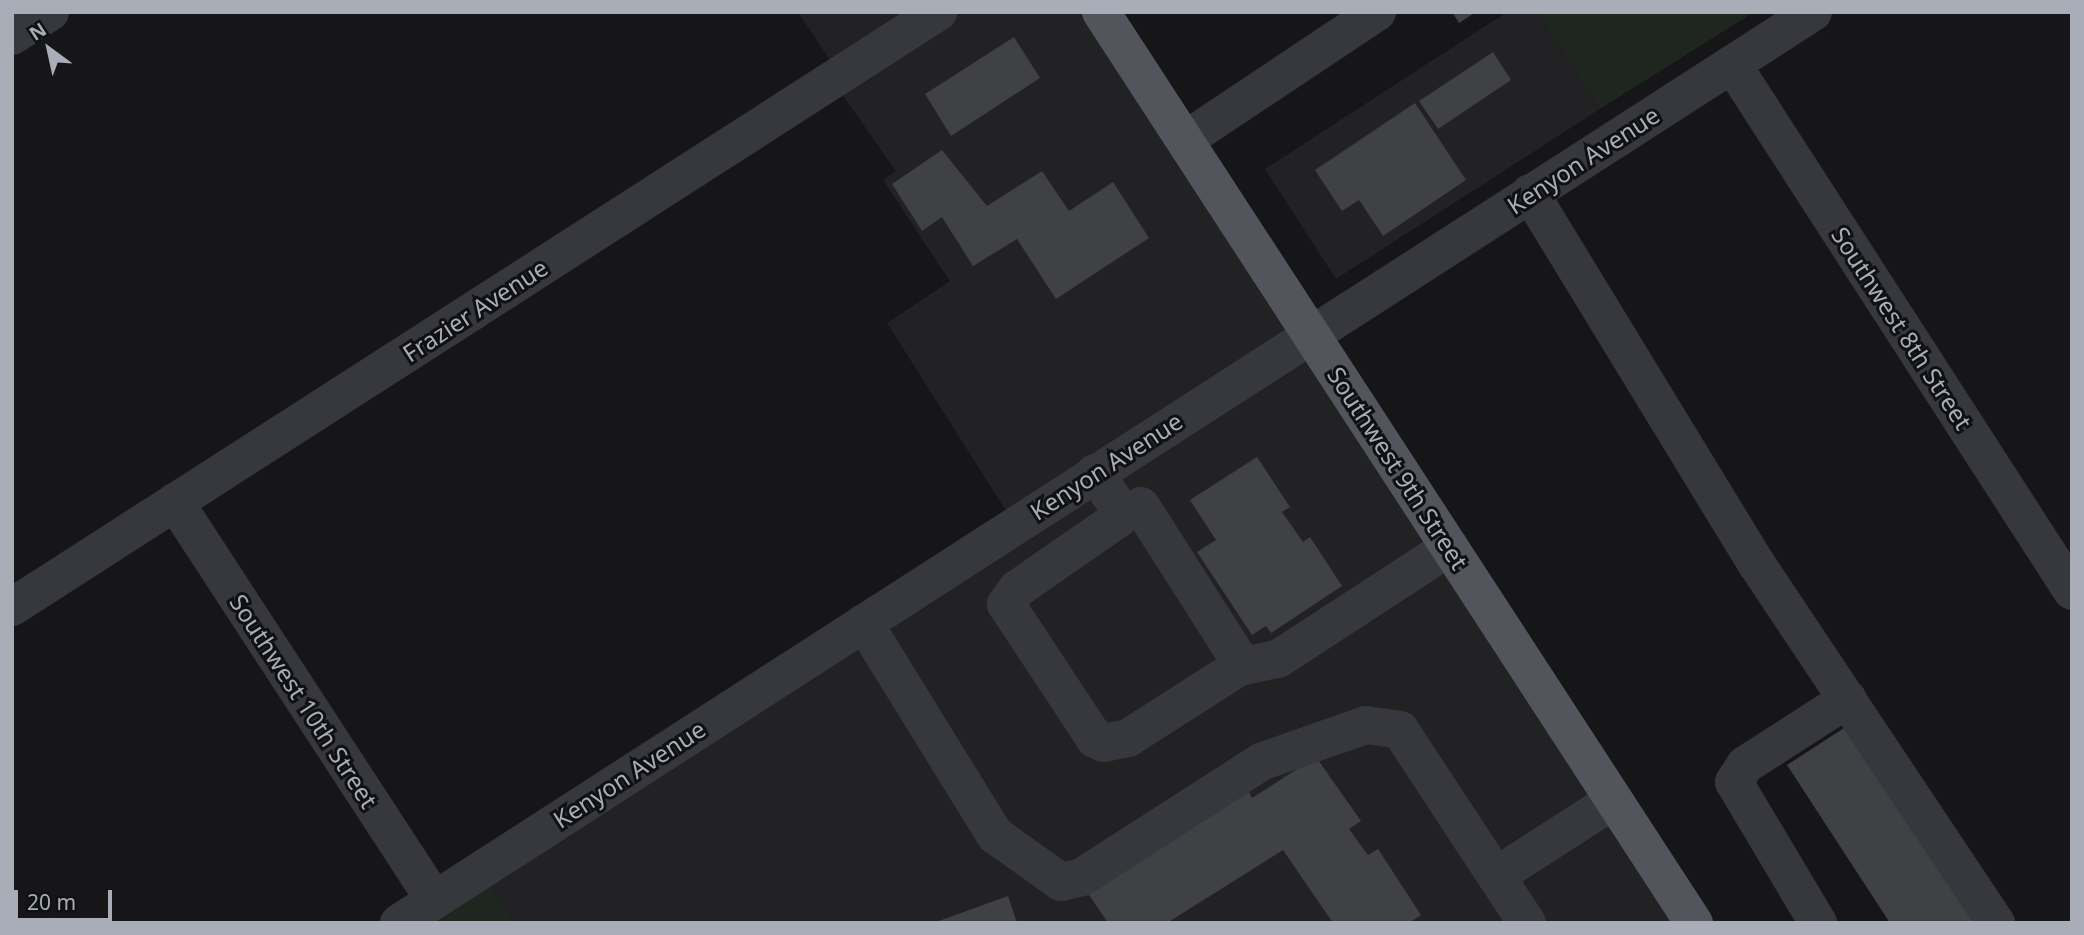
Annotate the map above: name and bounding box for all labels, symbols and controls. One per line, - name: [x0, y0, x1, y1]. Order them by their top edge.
- north arrow: [14, 14, 84, 84]
- text: N: [24, 16, 51, 47]
- street label: Kenyon Avenue: [1502, 100, 1664, 220]
- street label: Southwest 8th Street: [1826, 221, 1978, 435]
- street label: Frazier Avenue: [397, 253, 553, 367]
- street label: Southwest 9th Street: [1322, 361, 1474, 575]
- street label: Kenyon Avenue: [1025, 406, 1187, 526]
- street label: Southwest 10th Street: [224, 589, 384, 813]
- street label: Kenyon Avenue: [548, 714, 710, 834]
- scale bar: [18, 876, 116, 920]
- text: 20 m: [27, 888, 76, 916]

